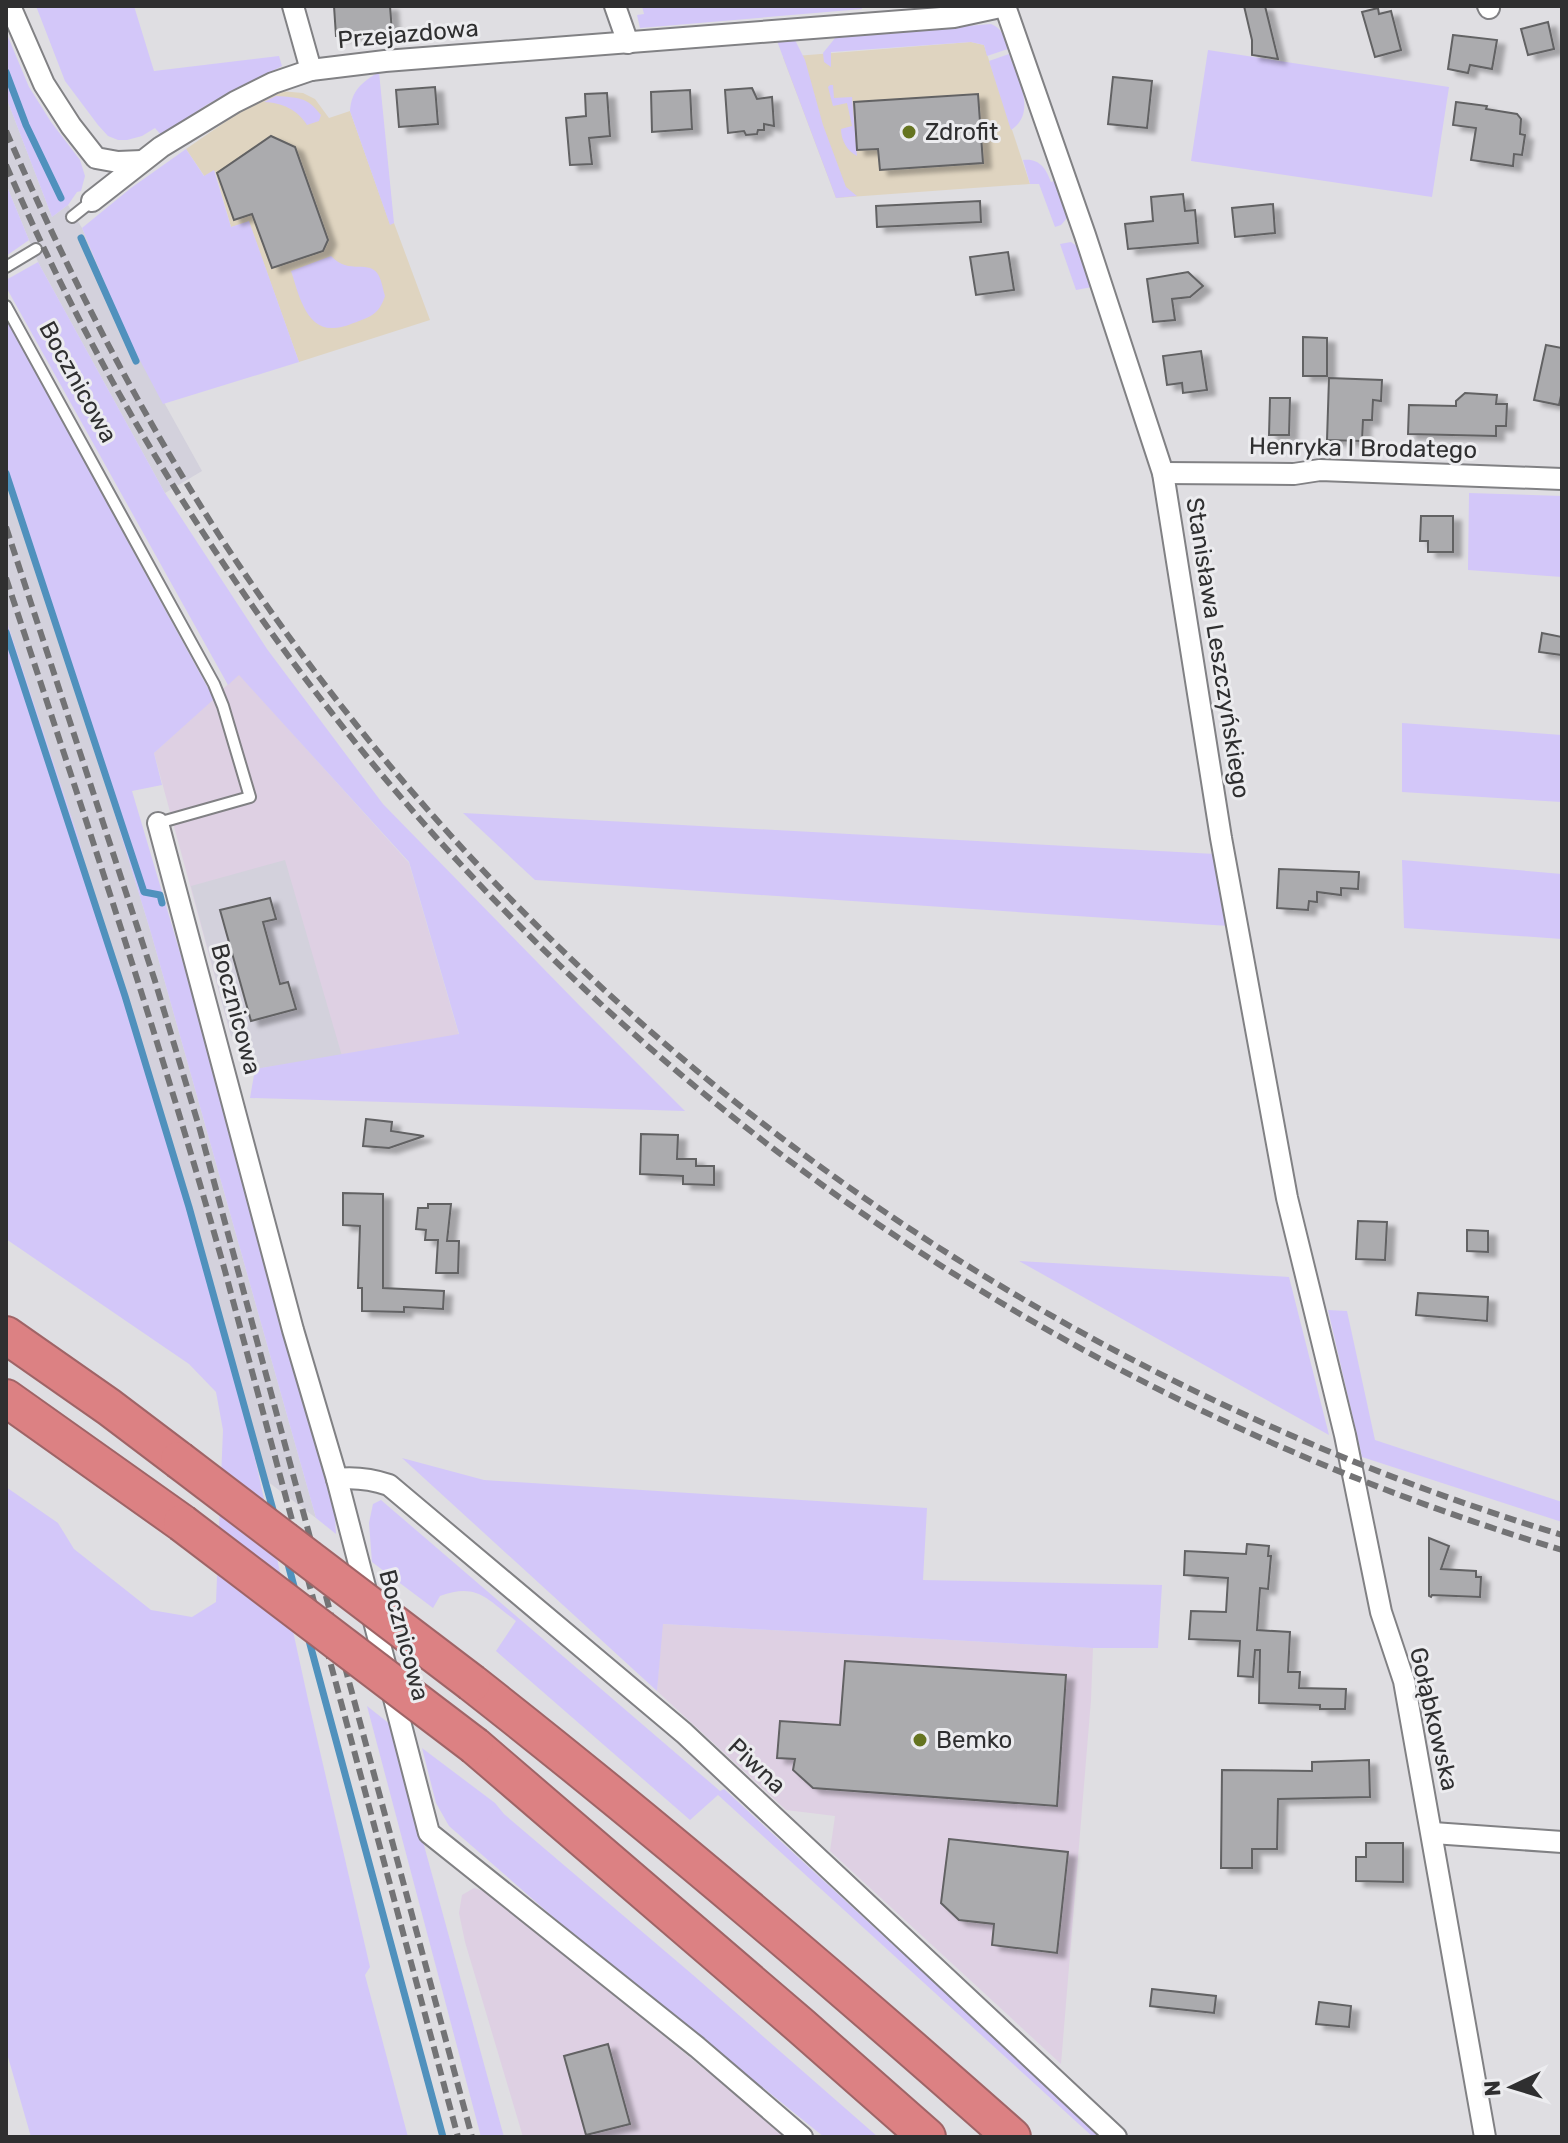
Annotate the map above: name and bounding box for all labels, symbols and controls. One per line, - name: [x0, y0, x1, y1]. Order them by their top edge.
- street label: Przejazdowa: [336, 14, 480, 54]
- place label: Zdrofit: [925, 118, 998, 146]
- marker: Zdrofit: [900, 123, 918, 141]
- street label: Bocznicowa: [33, 316, 123, 448]
- street label: Henryka I Brodatego: [1249, 432, 1477, 464]
- street label: Stanisława Leszczyńskiego: [1180, 496, 1256, 800]
- street label: Bocznicowa: [205, 940, 267, 1078]
- street label: Bocznicowa: [373, 1566, 435, 1704]
- street label: Gołąbkowska: [1404, 1645, 1464, 1793]
- place label: Bemko: [936, 1726, 1012, 1754]
- marker: Bemko: [911, 1731, 929, 1749]
- street label: Piwna: [722, 1732, 792, 1800]
- north arrow: [1472, 2047, 1552, 2127]
- text: N: [1479, 2080, 1507, 2097]

